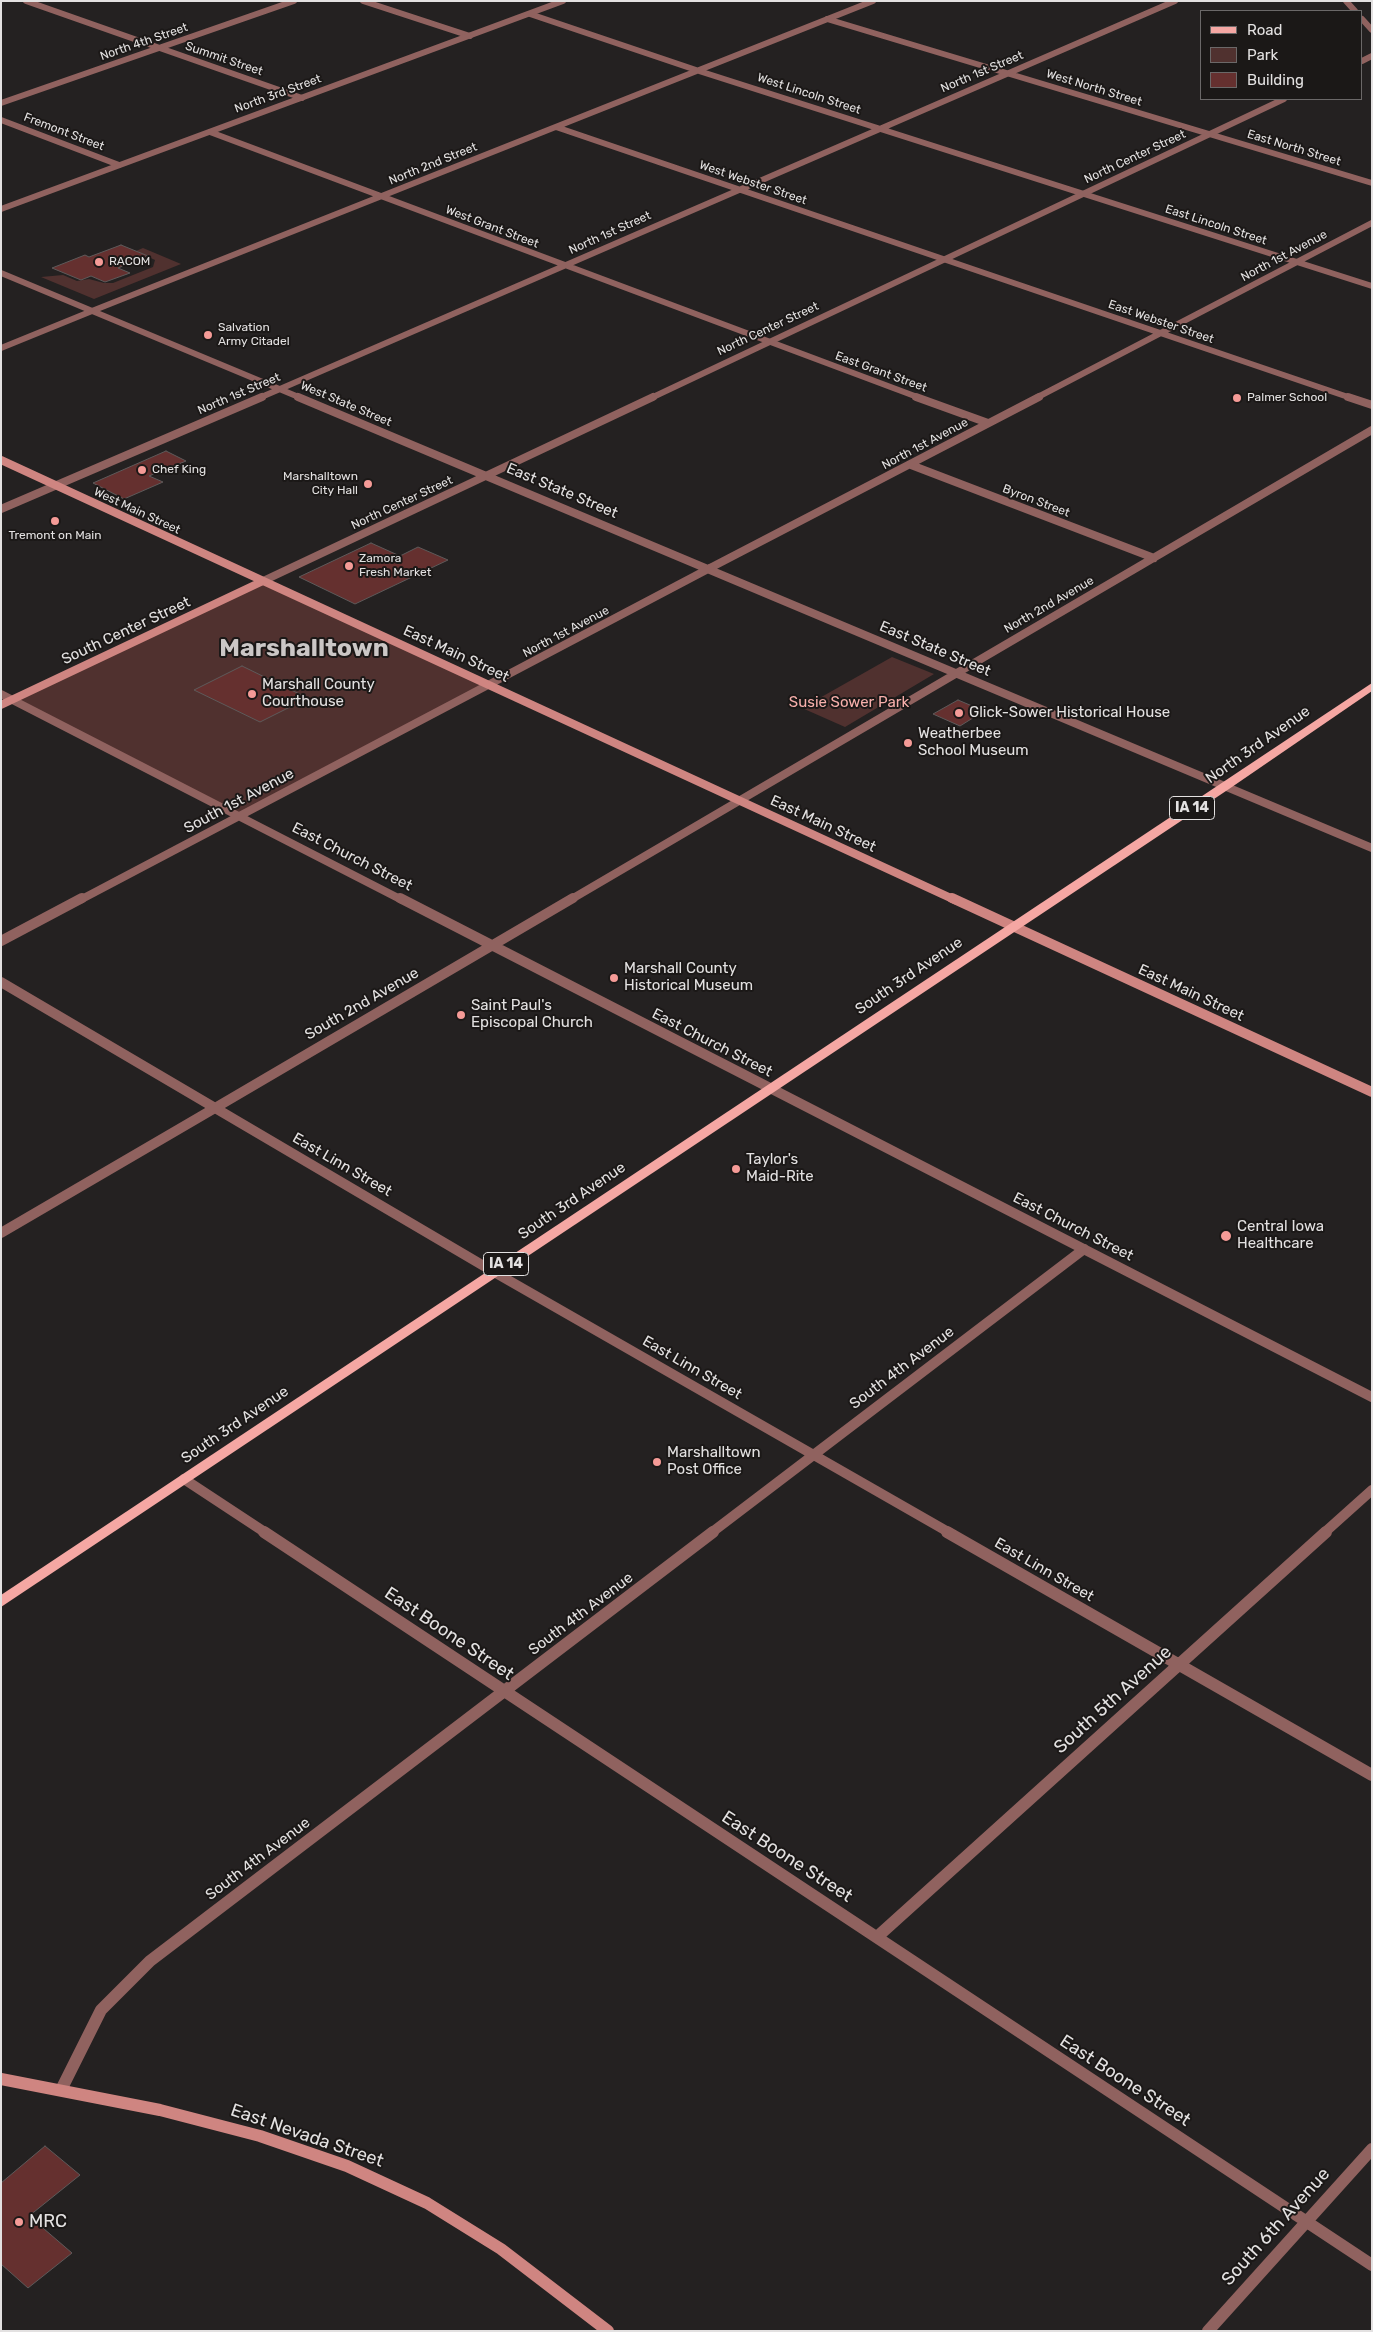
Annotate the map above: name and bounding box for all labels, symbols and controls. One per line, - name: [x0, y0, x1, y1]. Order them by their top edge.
- legend: [1200, 10, 1363, 100]
- street label: North 4th Street: [98, 20, 190, 64]
- text: Road: [1247, 21, 1283, 39]
- street label: Summit Street: [183, 39, 265, 79]
- text: Park: [1247, 46, 1278, 64]
- street label: North 1st Street: [939, 48, 1025, 96]
- street label: West North Street: [1044, 67, 1144, 109]
- street label: West Lincoln Street: [755, 70, 863, 118]
- text: Building: [1247, 71, 1304, 89]
- street label: North 3rd Street: [233, 72, 323, 116]
- street label: Fremont Street: [22, 110, 106, 154]
- street label: North Center Street: [1082, 127, 1188, 187]
- street label: East North Street: [1245, 127, 1343, 169]
- street label: North 2nd Street: [387, 140, 479, 188]
- street label: West Webster Street: [697, 158, 809, 208]
- street label: East Lincoln Street: [1163, 202, 1269, 248]
- street label: West Grant Street: [443, 203, 541, 251]
- street label: North 1st Street: [567, 208, 653, 258]
- street label: North 1st Avenue: [1238, 227, 1330, 285]
- place label: RACOM: [109, 255, 150, 269]
- marker: RACOM: [93, 256, 105, 268]
- street label: East Webster Street: [1106, 297, 1216, 347]
- street label: North Center Street: [715, 299, 821, 359]
- place label: Salvation Army Citadel: [218, 321, 290, 349]
- marker: Salvation Army Citadel: [202, 329, 214, 341]
- street label: East Grant Street: [833, 349, 929, 395]
- street label: North 1st Street: [196, 370, 282, 418]
- street label: West State Street: [298, 378, 394, 430]
- place label: Palmer School: [1247, 391, 1327, 405]
- marker: Palmer School: [1231, 392, 1243, 404]
- street label: North 1st Avenue: [879, 415, 971, 473]
- street label: East State Street: [504, 459, 620, 523]
- place label: Chef King: [152, 463, 206, 477]
- marker: Chef King: [136, 464, 148, 476]
- place label: Marshalltown City Hall: [283, 470, 358, 498]
- street label: North Center Street: [349, 473, 455, 533]
- marker: Marshalltown City Hall: [362, 478, 374, 490]
- street label: Byron Street: [1000, 482, 1072, 520]
- street label: West Main Street: [91, 485, 183, 537]
- marker: Tremont on Main: [49, 515, 61, 527]
- place label: Tremont on Main: [9, 529, 101, 543]
- place label: Zamora Fresh Market: [359, 552, 431, 580]
- marker: Zamora Fresh Market: [343, 560, 355, 572]
- street label: North 2nd Avenue: [1002, 573, 1096, 637]
- street label: South Center Street: [59, 593, 193, 669]
- street label: North 1st Avenue: [520, 603, 612, 661]
- street label: East State Street: [877, 617, 993, 681]
- street label: East Main Street: [400, 622, 512, 686]
- district label: Marshalltown: [219, 634, 389, 664]
- place label: Marshall County Courthouse: [262, 676, 375, 711]
- marker: Marshall County Courthouse: [246, 688, 258, 700]
- park label: Susie Sower Park: [789, 694, 909, 712]
- street label: North 3rd Avenue: [1202, 702, 1314, 788]
- place label: Glick-Sower Historical House: [969, 704, 1170, 722]
- marker: Glick-Sower Historical House: [953, 707, 965, 719]
- place label: Weatherbee School Museum: [918, 725, 1029, 760]
- marker: Weatherbee School Museum: [902, 737, 914, 749]
- street label: South 1st Avenue: [181, 764, 297, 838]
- street label: East Main Street: [767, 792, 879, 856]
- road number: IA 14: [1170, 796, 1214, 820]
- street label: East Church Street: [289, 819, 415, 895]
- street label: South 3rd Avenue: [852, 933, 966, 1019]
- place label: Marshall County Historical Museum: [624, 960, 753, 995]
- street label: East Main Street: [1135, 961, 1247, 1025]
- street label: South 2nd Avenue: [302, 964, 422, 1044]
- marker: Marshall County Historical Museum: [608, 972, 620, 984]
- place label: Saint Paul's Episcopal Church: [471, 997, 593, 1032]
- street label: East Church Street: [649, 1005, 775, 1081]
- marker: Saint Paul's Episcopal Church: [455, 1009, 467, 1021]
- street label: East Linn Street: [289, 1129, 395, 1201]
- place label: Taylor's Maid-Rite: [746, 1151, 814, 1186]
- street label: South 3rd Avenue: [515, 1158, 629, 1244]
- marker: Taylor's Maid-Rite: [730, 1163, 742, 1175]
- street label: East Church Street: [1010, 1189, 1136, 1265]
- place label: Central Iowa Healthcare: [1237, 1218, 1324, 1253]
- marker: Central Iowa Healthcare: [1219, 1229, 1233, 1243]
- road number: IA 14: [484, 1252, 528, 1276]
- street label: South 4th Avenue: [846, 1323, 958, 1413]
- street label: East Linn Street: [639, 1332, 745, 1404]
- street label: South 3rd Avenue: [178, 1382, 292, 1468]
- place label: Marshalltown Post Office: [667, 1444, 761, 1479]
- marker: Marshalltown Post Office: [651, 1456, 663, 1468]
- street label: East Linn Street: [991, 1534, 1097, 1606]
- street label: South 4th Avenue: [525, 1569, 637, 1659]
- street label: East Boone Street: [380, 1583, 518, 1685]
- street label: South 5th Avenue: [1050, 1641, 1176, 1759]
- street label: East Boone Street: [718, 1807, 856, 1907]
- street label: South 4th Avenue: [202, 1814, 314, 1904]
- street label: East Boone Street: [1056, 2031, 1194, 2131]
- street label: East Nevada Street: [228, 2100, 386, 2172]
- street label: South 6th Avenue: [1217, 2164, 1335, 2290]
- place label: MRC: [29, 2211, 67, 2233]
- marker: MRC: [13, 2216, 25, 2228]

